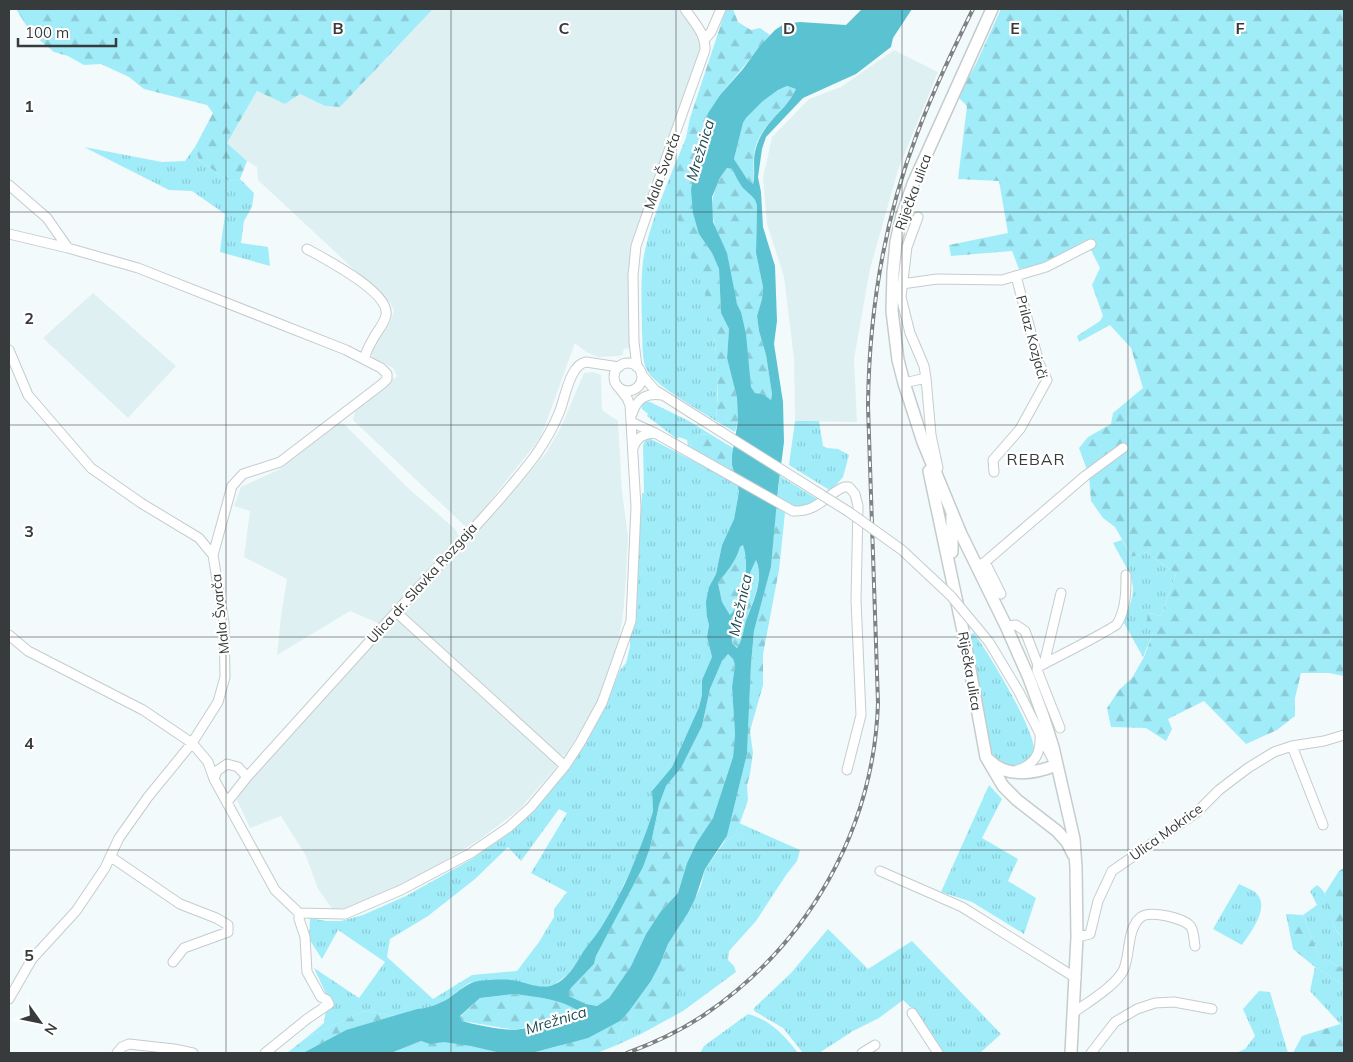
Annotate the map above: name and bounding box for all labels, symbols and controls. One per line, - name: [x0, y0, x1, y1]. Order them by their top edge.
- scale bar: [18, 15, 115, 47]
- text: B: [332, 18, 344, 38]
- text: C: [559, 18, 570, 38]
- text: D: [783, 18, 795, 38]
- text: E: [1010, 18, 1020, 38]
- text: F: [1235, 18, 1245, 38]
- text: 100 m: [25, 23, 69, 42]
- text: 1: [24, 96, 34, 116]
- water label: Mrežnica: [682, 117, 718, 183]
- street label: Mala Švarča: [640, 130, 684, 212]
- street label: Riječka ulica: [891, 151, 935, 233]
- street label: Prilaz Kozjači: [1012, 293, 1052, 381]
- text: 2: [24, 308, 34, 328]
- district label: REBAR: [1006, 449, 1066, 469]
- street label: Ulica dr. Slavka Rozgaja: [363, 519, 481, 647]
- text: 3: [24, 521, 34, 541]
- water label: Mrežnica: [724, 572, 756, 638]
- street label: Mala Švarča: [207, 573, 233, 655]
- street label: Riječka ulica: [954, 630, 986, 712]
- text: 4: [24, 733, 34, 753]
- street label: Ulica Mokrice: [1126, 799, 1206, 865]
- text: 5: [24, 945, 34, 965]
- north arrow: [15, 997, 65, 1047]
- water label: Mrežnica: [523, 1002, 589, 1038]
- text: N: [40, 1020, 61, 1038]

